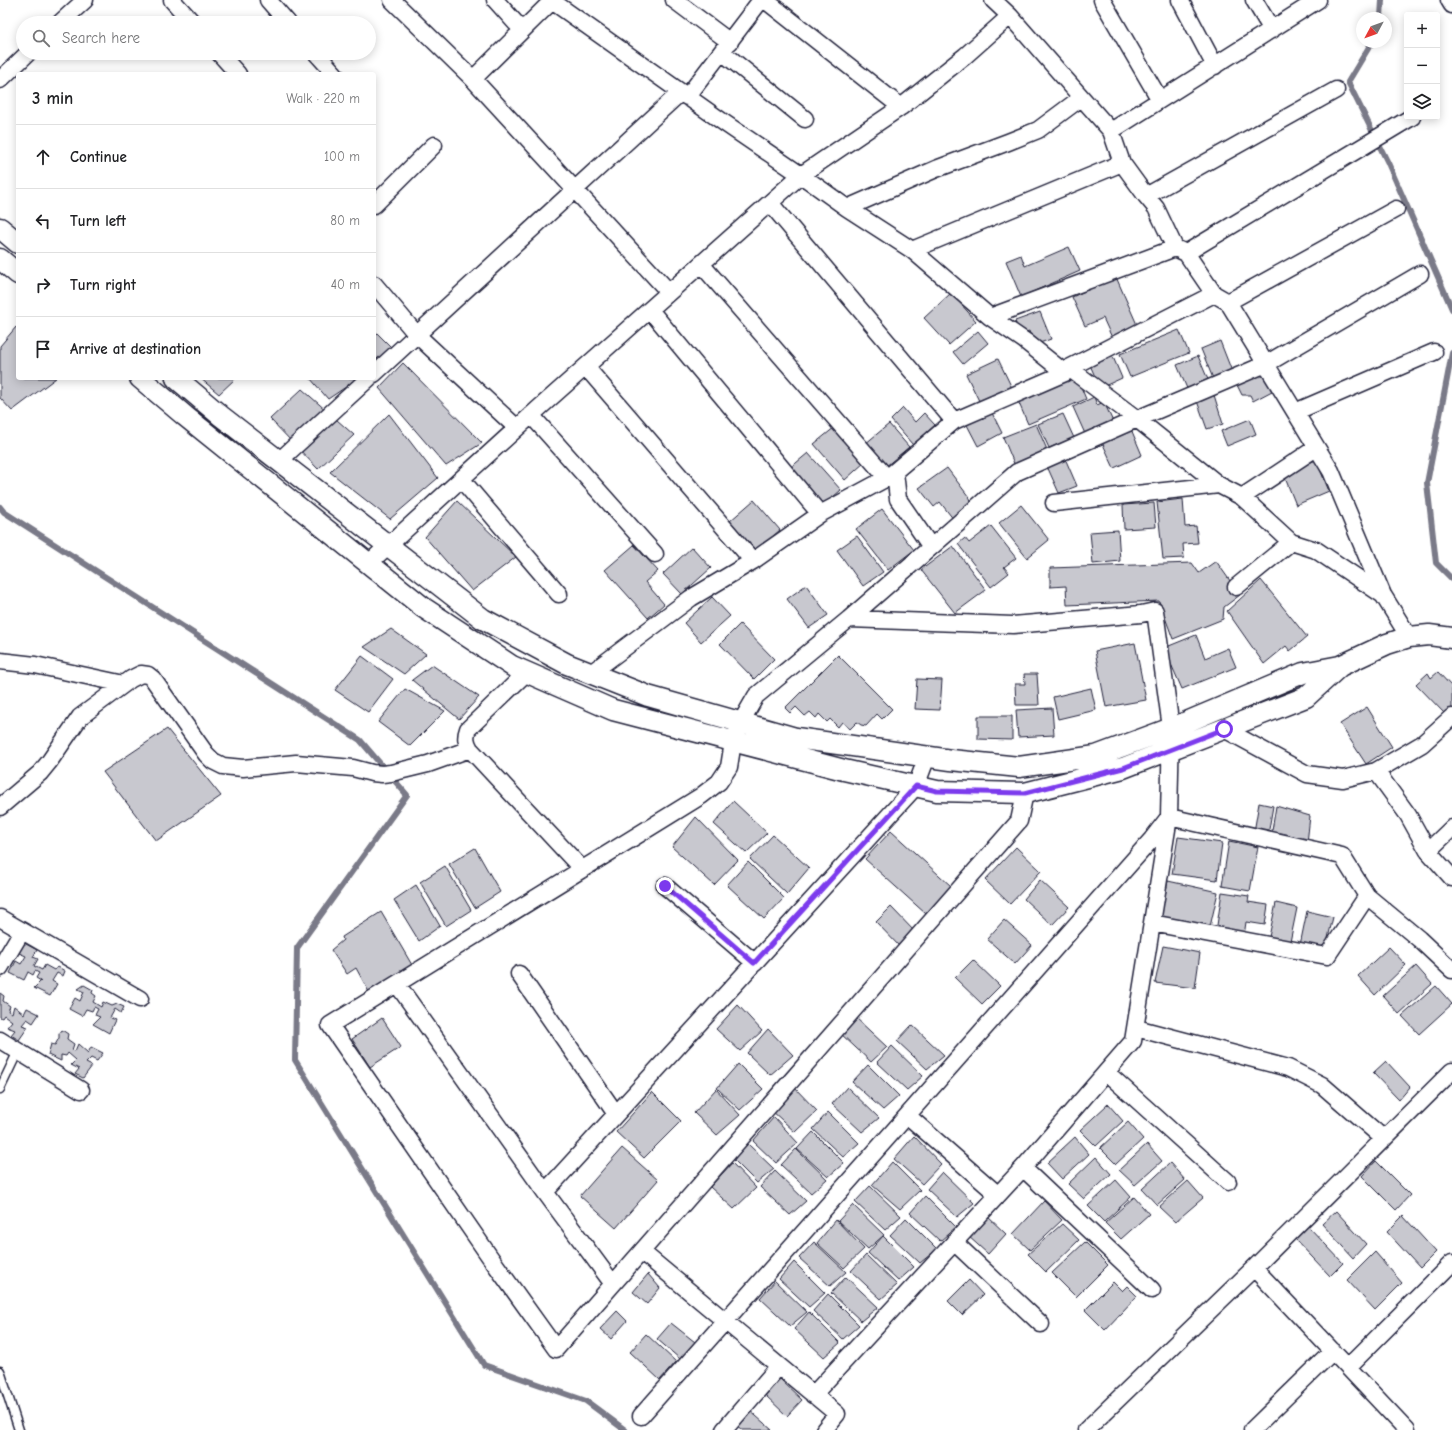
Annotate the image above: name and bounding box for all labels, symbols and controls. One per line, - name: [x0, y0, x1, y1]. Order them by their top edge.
- north arrow: [1356, 12, 1392, 48]
- map controls: [1404, 12, 1440, 120]
- button: +: [1404, 12, 1440, 48]
- search box: [16, 16, 376, 60]
- icon: search: [30, 27, 52, 49]
- text: Search here: [62, 29, 140, 47]
- button: −: [1404, 48, 1440, 84]
- button: layers: [1404, 84, 1440, 120]
- text: 3 min: [32, 89, 73, 108]
- text: Walk · 220 m: [286, 91, 360, 106]
- icon: ahead: [32, 146, 54, 168]
- text: Continue: [70, 148, 127, 166]
- text: 100 m: [324, 149, 360, 164]
- icon: left: [32, 210, 54, 232]
- text: Turn left: [70, 212, 126, 230]
- text: 80 m: [330, 213, 360, 228]
- icon: right: [32, 274, 54, 296]
- text: Turn right: [70, 276, 136, 294]
- text: 40 m: [331, 277, 360, 292]
- icon: arrive: [32, 338, 54, 360]
- text: Arrive at destination: [70, 340, 201, 358]
- route start: [1215, 720, 1233, 738]
- route end: [656, 877, 674, 895]

